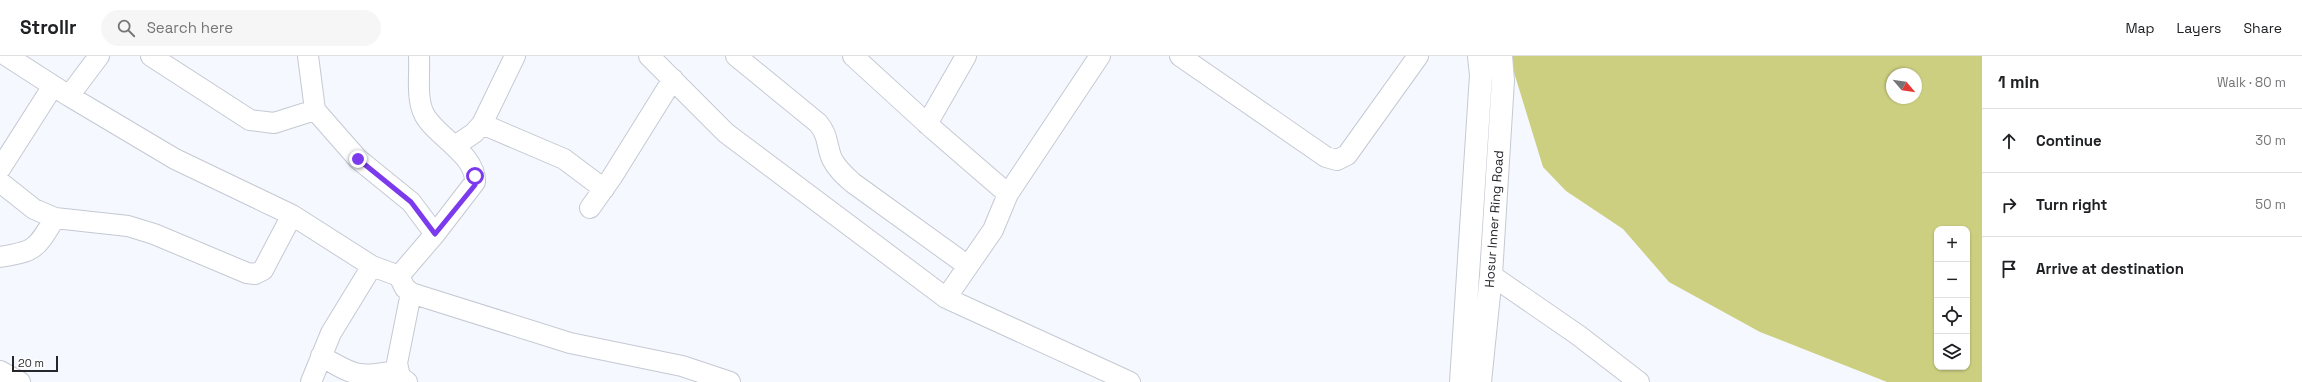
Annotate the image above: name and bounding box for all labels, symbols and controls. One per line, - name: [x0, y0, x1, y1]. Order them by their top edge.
- search box: [101, 10, 381, 46]
- text: Strollr: [20, 15, 77, 40]
- icon: search: [115, 17, 137, 39]
- text: Search here: [147, 18, 233, 37]
- text: Map: [2125, 19, 2155, 37]
- text: Layers: [2177, 19, 2221, 37]
- text: Share: [2243, 19, 2282, 37]
- north arrow: [1886, 68, 1922, 104]
- text: 1 min: [1998, 71, 2040, 93]
- text: Walk · 80 m: [2217, 74, 2286, 91]
- icon: ahead: [1998, 130, 2020, 152]
- text: Continue: [2036, 131, 2102, 150]
- text: 30 m: [2255, 132, 2286, 149]
- route end: [349, 150, 367, 168]
- street label: Hosur Inner Ring Road: [1481, 150, 1507, 288]
- route start: [466, 167, 484, 185]
- icon: right: [1998, 194, 2020, 216]
- text: Turn right: [2036, 195, 2107, 214]
- text: 50 m: [2255, 196, 2286, 213]
- map controls: [1934, 226, 1970, 370]
- button: +: [1934, 226, 1970, 262]
- icon: arrive: [1998, 258, 2020, 280]
- text: Arrive at destination: [2036, 259, 2184, 278]
- button: −: [1934, 262, 1970, 298]
- button: locate: [1934, 298, 1970, 334]
- button: layers: [1934, 334, 1970, 370]
- scale bar: [12, 354, 58, 373]
- text: 20 m: [18, 356, 44, 370]

